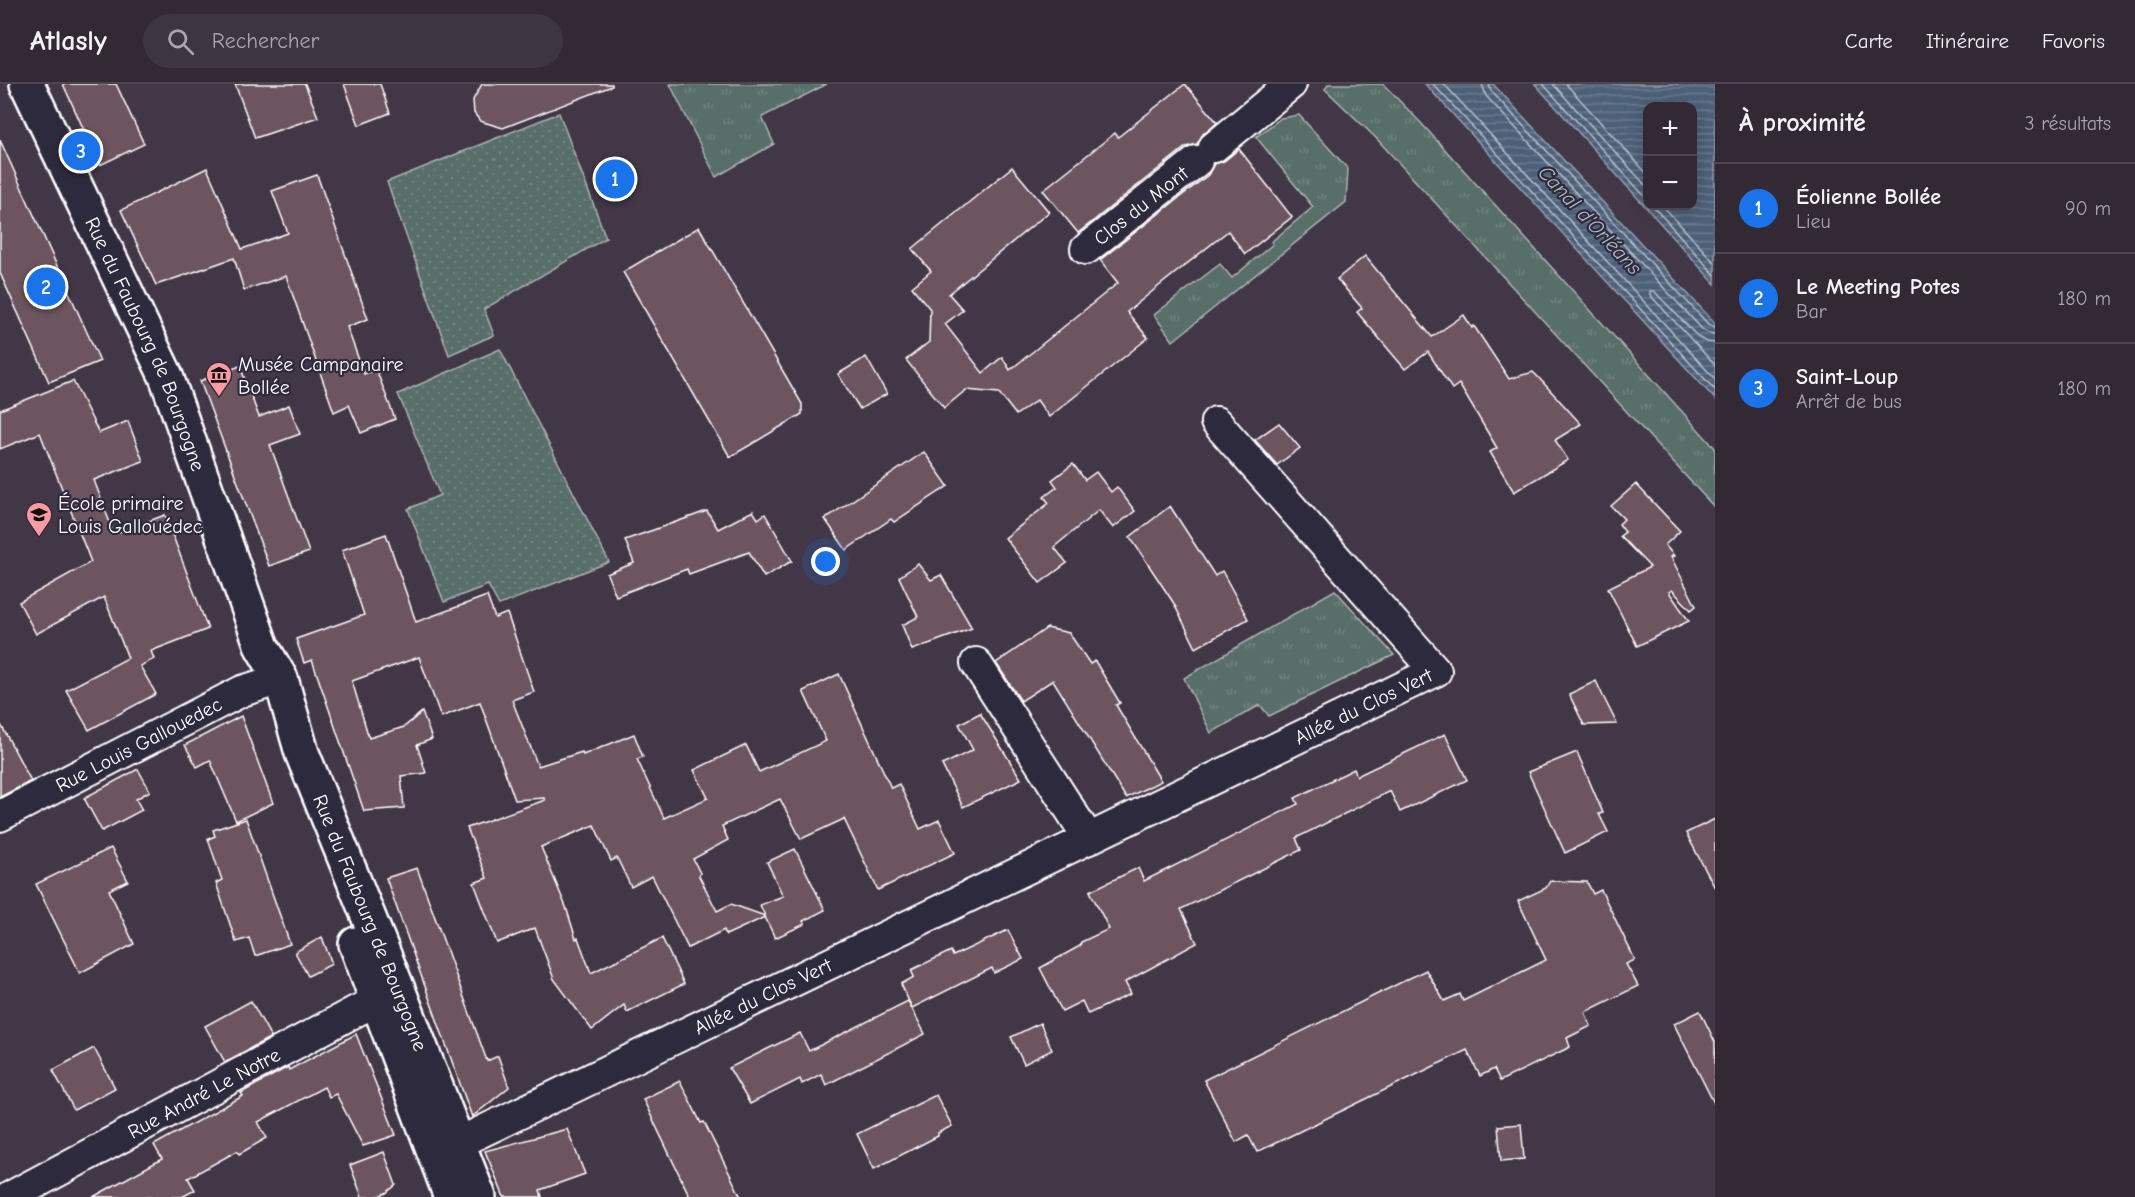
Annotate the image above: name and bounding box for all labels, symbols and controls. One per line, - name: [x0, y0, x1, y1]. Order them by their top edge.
- search box: [143, 14, 563, 68]
- text: Atlasly: [30, 25, 107, 57]
- icon: search: [164, 25, 197, 58]
- text: Rechercher: [212, 28, 319, 54]
- text: Carte: [1845, 29, 1893, 53]
- text: Itinéraire: [1926, 29, 2009, 53]
- text: Favoris: [2042, 29, 2105, 53]
- map controls: [1643, 102, 1697, 210]
- button: +: [1643, 102, 1697, 156]
- text: À proximité: [1739, 108, 1866, 138]
- text: 3 résultats: [2024, 112, 2111, 135]
- pin: 3: [62, 128, 100, 174]
- pin: 1: [596, 156, 634, 202]
- button: −: [1643, 156, 1697, 210]
- water label: Canal d'Orléans: [1533, 160, 1647, 280]
- street label: Clos du Mont: [1089, 161, 1194, 250]
- text: Éolienne Bollée: [1796, 184, 1941, 210]
- text: 1: [1755, 197, 1762, 220]
- text: 90 m: [2065, 197, 2111, 220]
- text: Lieu: [1796, 210, 1831, 233]
- street label: Rue du Faubourg de Bourgogne: [80, 214, 210, 474]
- pin: 2: [26, 264, 66, 310]
- text: Le Meeting Potes: [1796, 274, 1960, 300]
- text: 2: [1754, 287, 1763, 310]
- text: 180 m: [2057, 287, 2111, 310]
- text: Bar: [1796, 300, 1827, 323]
- place label: Musée Campanaire Bollée: [238, 353, 404, 399]
- museum icon: Musée Campanaire Bollée: [204, 360, 234, 398]
- text: Saint-Loup: [1796, 364, 1898, 390]
- text: 3: [1754, 377, 1763, 400]
- text: 180 m: [2057, 377, 2111, 400]
- text: Arrêt de bus: [1796, 390, 1902, 413]
- place label: École primaire Louis Gallouédec: [58, 492, 203, 538]
- school or university icon: École primaire Louis Gallouédec: [24, 500, 54, 538]
- your location: [811, 547, 840, 576]
- street label: Allée du Clos Vert: [1291, 663, 1437, 749]
- street label: Rue Louis Gallouedec: [52, 692, 226, 797]
- street label: Rue du Faubourg de Bourgogne: [308, 791, 432, 1054]
- street label: Allée du Clos Vert: [690, 953, 837, 1039]
- street label: Rue André Le Notre: [124, 1043, 284, 1144]

